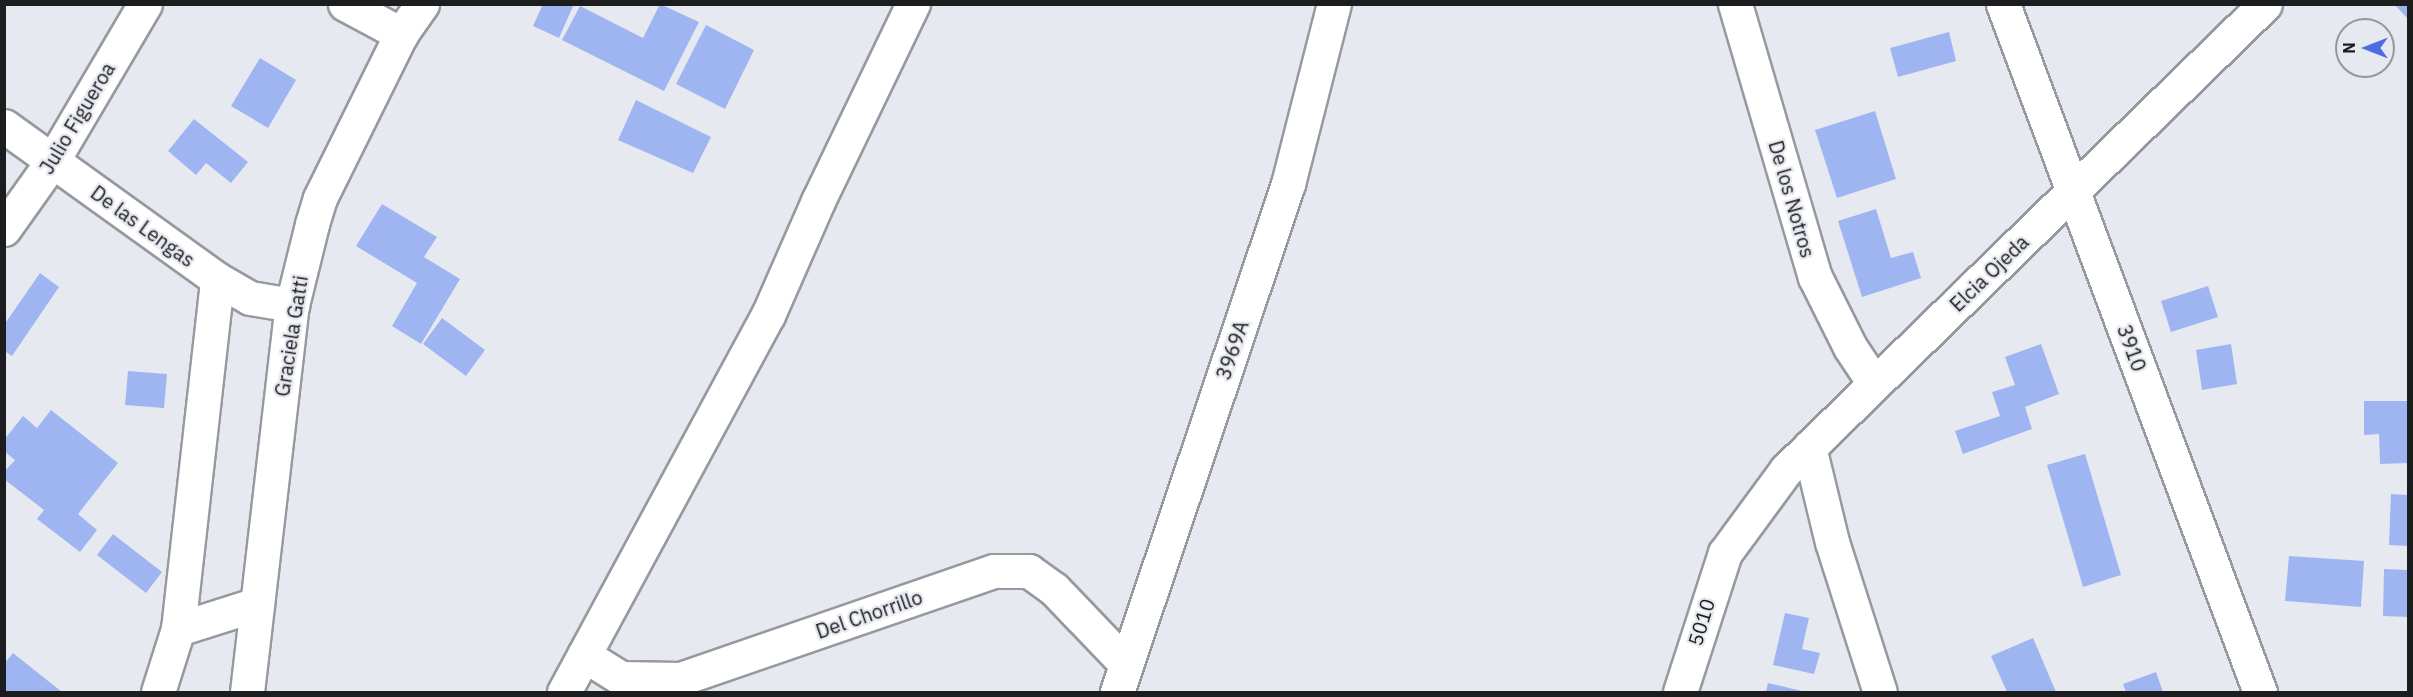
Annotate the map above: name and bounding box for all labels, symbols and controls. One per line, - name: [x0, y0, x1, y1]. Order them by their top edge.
- north arrow: [2335, 18, 2395, 78]
- text: N: [2339, 42, 2359, 54]
- street label: Julio Figueroa: [34, 58, 120, 178]
- street label: De los Notros: [1764, 138, 1820, 260]
- street label: De las Lengas: [86, 180, 200, 272]
- street label: Elcia Ojeda: [1945, 230, 2033, 316]
- street label: Graciela Gatti: [270, 274, 312, 398]
- street label: 3969A: [1211, 317, 1253, 383]
- street label: 3910: [2113, 321, 2151, 375]
- street label: Del Chorrillo: [813, 585, 925, 643]
- street label: 5010: [1683, 596, 1719, 648]

